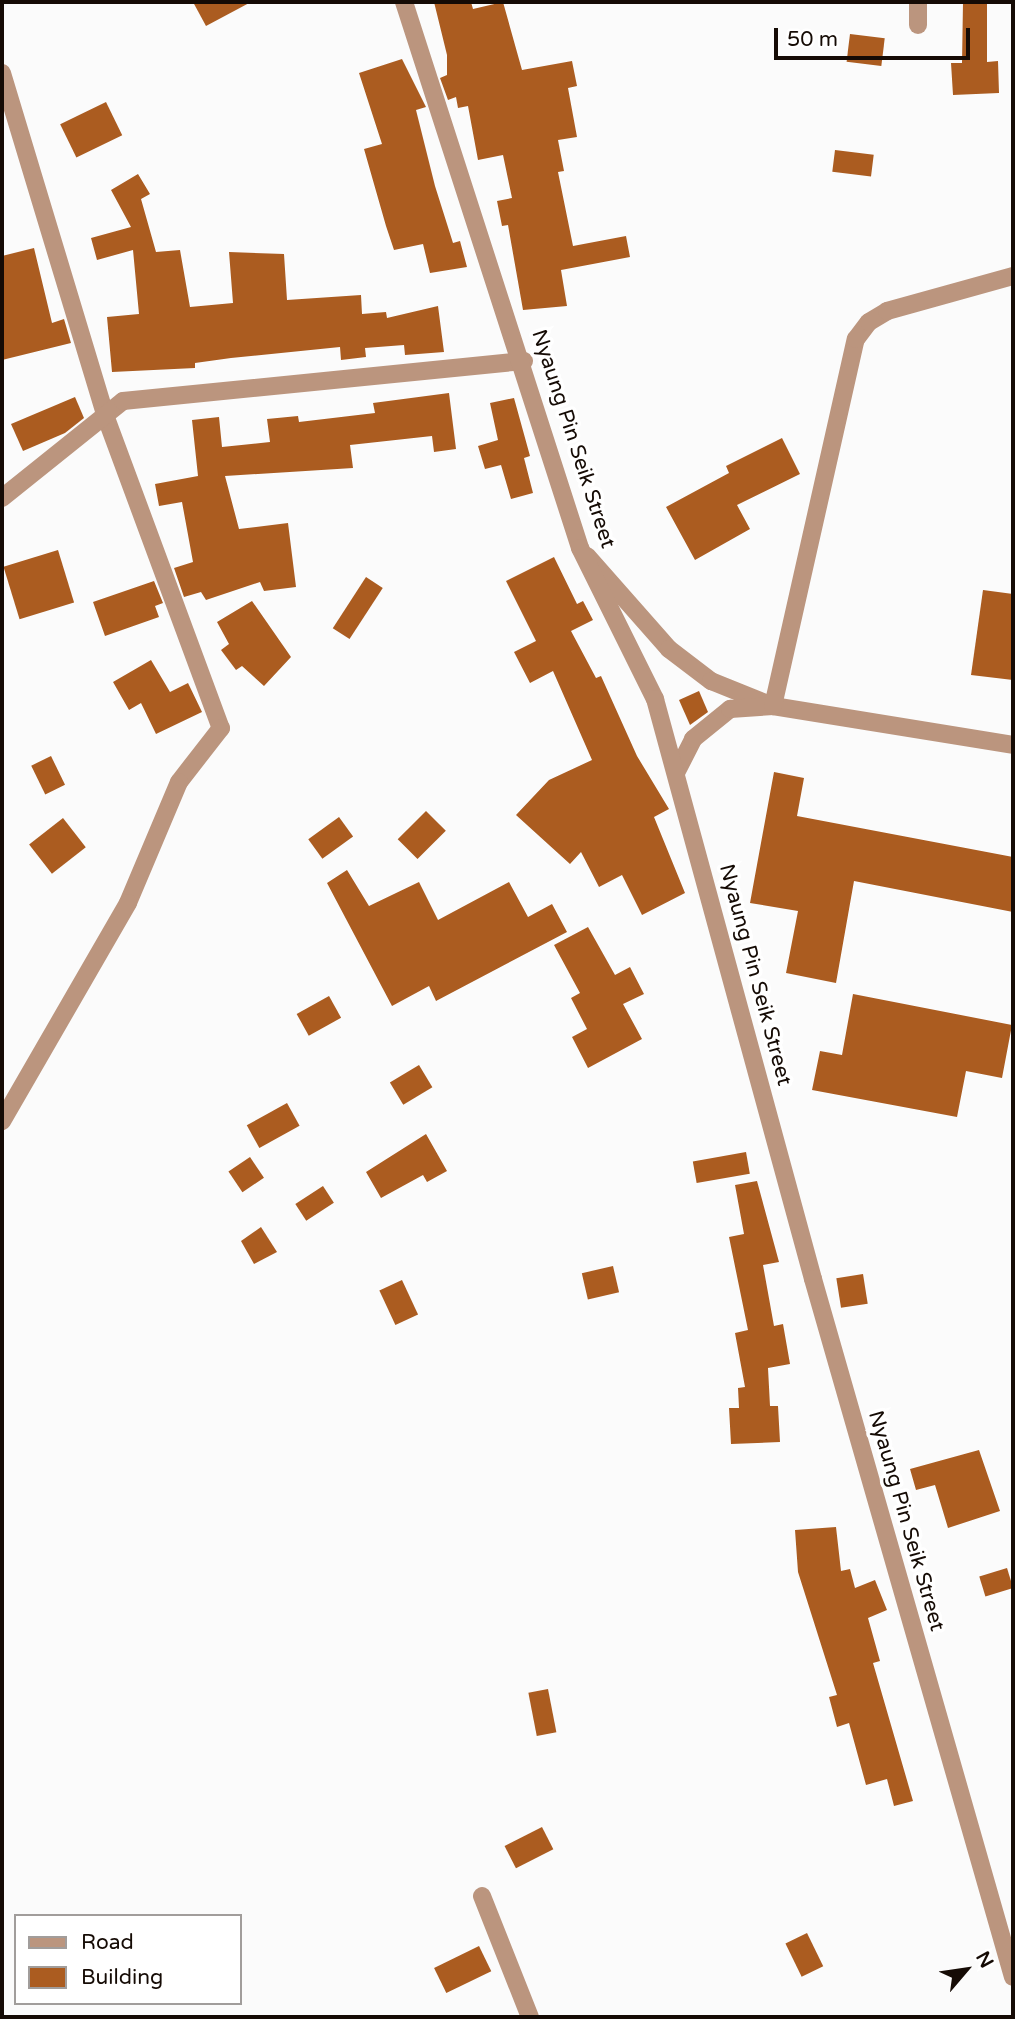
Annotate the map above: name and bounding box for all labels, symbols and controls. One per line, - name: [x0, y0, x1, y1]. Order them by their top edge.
- scale bar: [777, 14, 973, 58]
- text: 50 m: [787, 27, 838, 52]
- street label: Nyaung Pin Seik Street: [526, 327, 620, 551]
- street label: Nyaung Pin Seik Street: [713, 862, 797, 1088]
- street label: Nyaung Pin Seik Street: [862, 1408, 950, 1634]
- legend: [14, 1914, 242, 2005]
- text: Road: [81, 1930, 134, 1955]
- north arrow: [931, 1935, 1001, 2005]
- text: N: [971, 1948, 998, 1972]
- text: Building: [81, 1965, 163, 1990]

